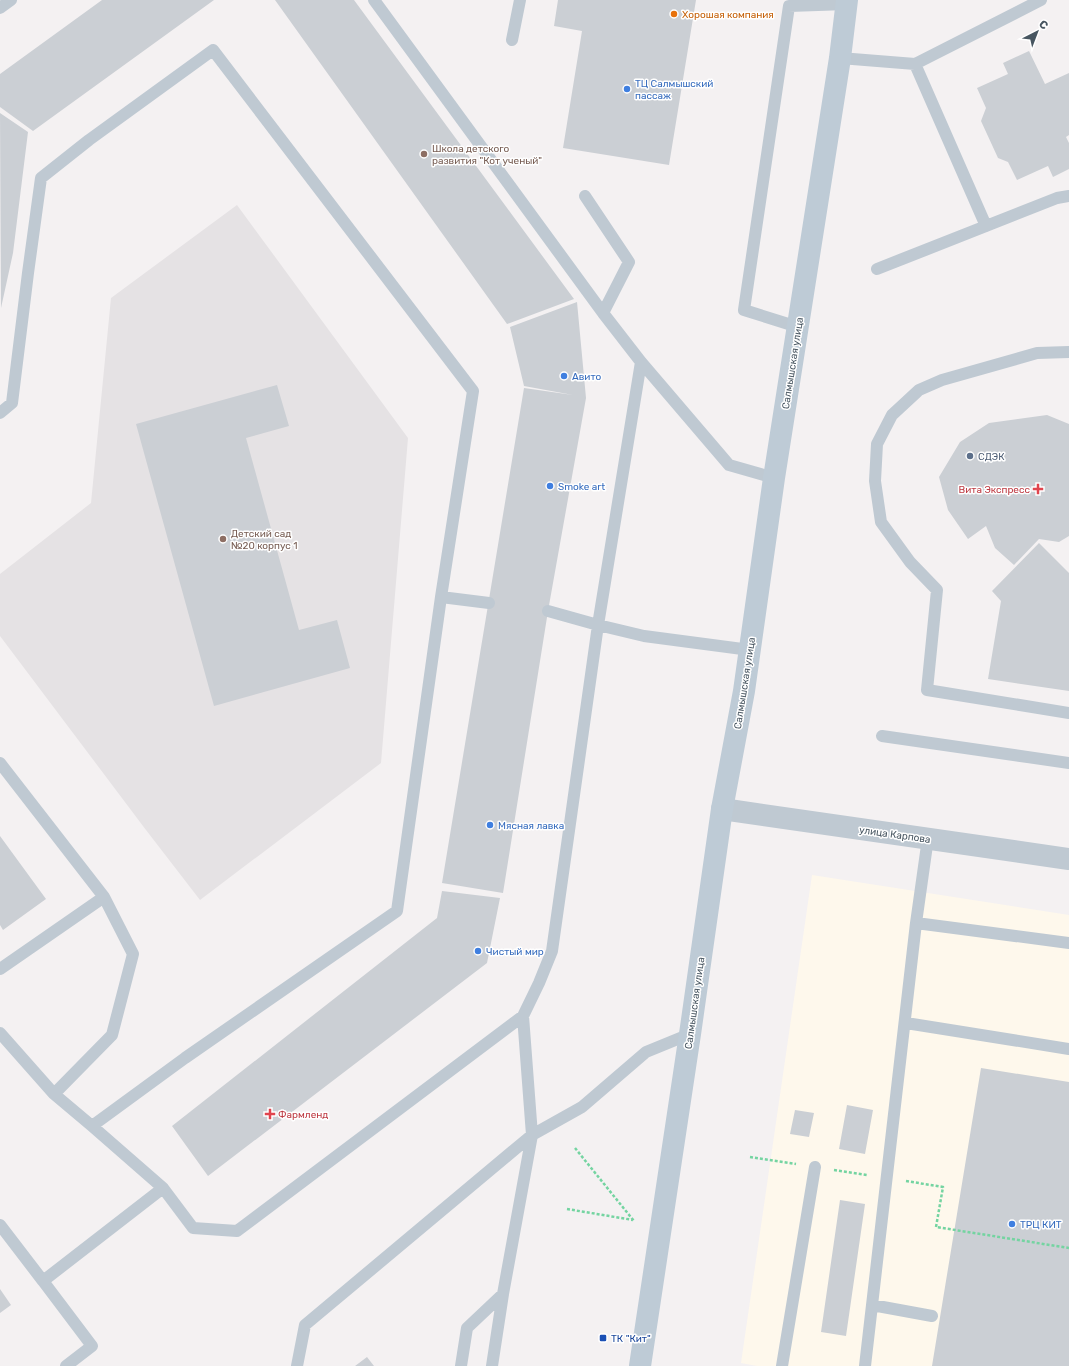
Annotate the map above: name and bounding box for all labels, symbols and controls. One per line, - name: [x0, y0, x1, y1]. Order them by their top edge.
- marker: Хорошая компания: [669, 9, 679, 19]
- place label: Хорошая компания: [682, 9, 774, 21]
- north arrow: [1017, 12, 1057, 52]
- text: С: [1036, 18, 1051, 33]
- place label: ТЦ Салмышский пассаж: [635, 78, 713, 102]
- marker: ТЦ Салмышский пассаж: [622, 84, 632, 94]
- place label: Школа детского развития "Кот ученый": [432, 143, 542, 167]
- marker: Школа детского развития "Кот ученый": [419, 149, 429, 159]
- street label: Салмышская улица: [780, 316, 806, 410]
- marker: Авито: [559, 371, 569, 381]
- place label: Авито: [572, 371, 602, 383]
- marker: СДЭК: [965, 451, 975, 461]
- place label: СДЭК: [978, 451, 1005, 463]
- marker: Smoke art: [545, 481, 555, 491]
- place label: Smoke art: [558, 481, 605, 493]
- place label: Вита Экспресс: [959, 484, 1030, 496]
- marker: Вита Экспресс: [1033, 484, 1043, 494]
- place label: Детский сад №20 корпус 1: [231, 528, 298, 552]
- marker: Детский сад №20 корпус 1: [218, 534, 228, 544]
- street label: Салмышская улица: [732, 636, 758, 730]
- marker: Мясная лавка: [485, 820, 495, 830]
- place label: Мясная лавка: [498, 820, 564, 832]
- street label: улица Карпова: [858, 824, 931, 846]
- marker: Чистый мир: [473, 946, 483, 956]
- place label: Чистый мир: [486, 946, 544, 958]
- street label: Салмышская улица: [683, 956, 707, 1050]
- marker: Фармленд: [265, 1109, 275, 1119]
- place label: Фармленд: [278, 1109, 328, 1121]
- marker: ТРЦ КИТ: [1007, 1219, 1017, 1229]
- place label: ТРЦ КИТ: [1020, 1219, 1062, 1231]
- marker: ТК "Кит": [598, 1333, 608, 1343]
- place label: ТК "Кит": [611, 1333, 651, 1345]

